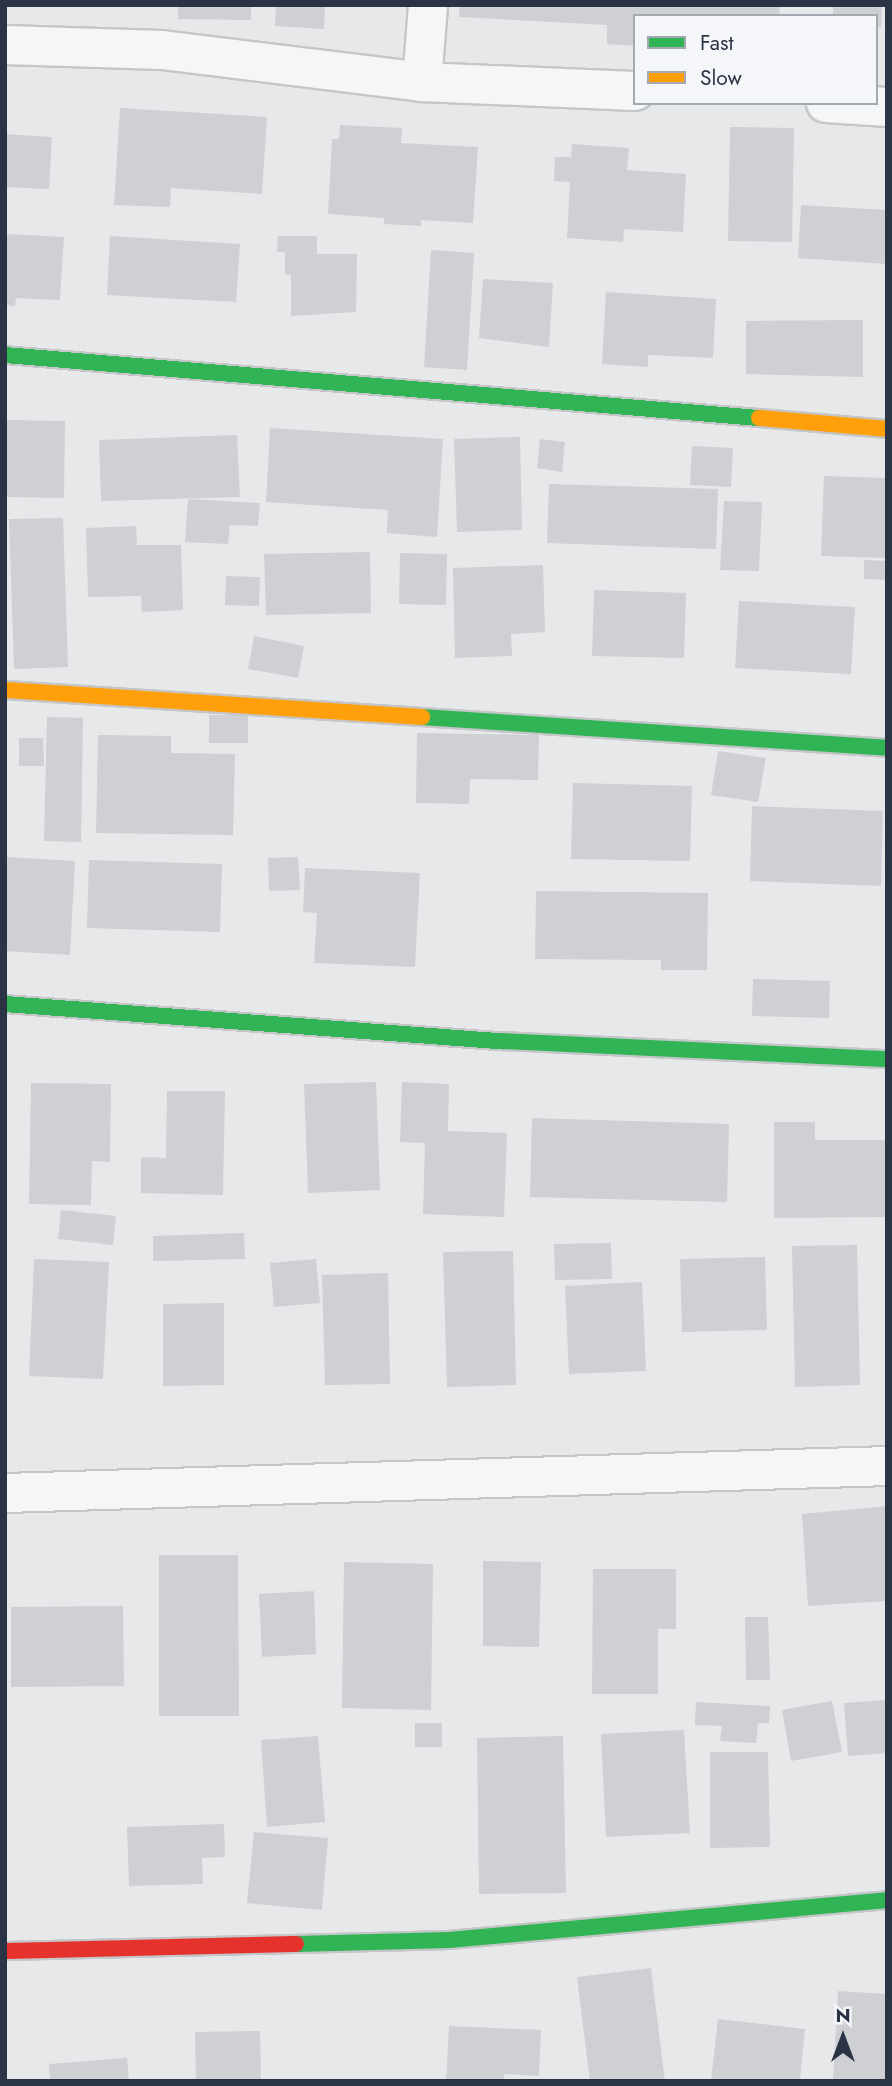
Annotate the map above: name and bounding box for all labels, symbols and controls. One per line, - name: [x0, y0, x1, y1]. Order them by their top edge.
- legend: [633, 14, 878, 105]
- text: Fast: [700, 28, 733, 58]
- text: Slow: [700, 63, 742, 93]
- north arrow: [808, 2002, 878, 2072]
- text: N: [835, 2002, 851, 2029]

